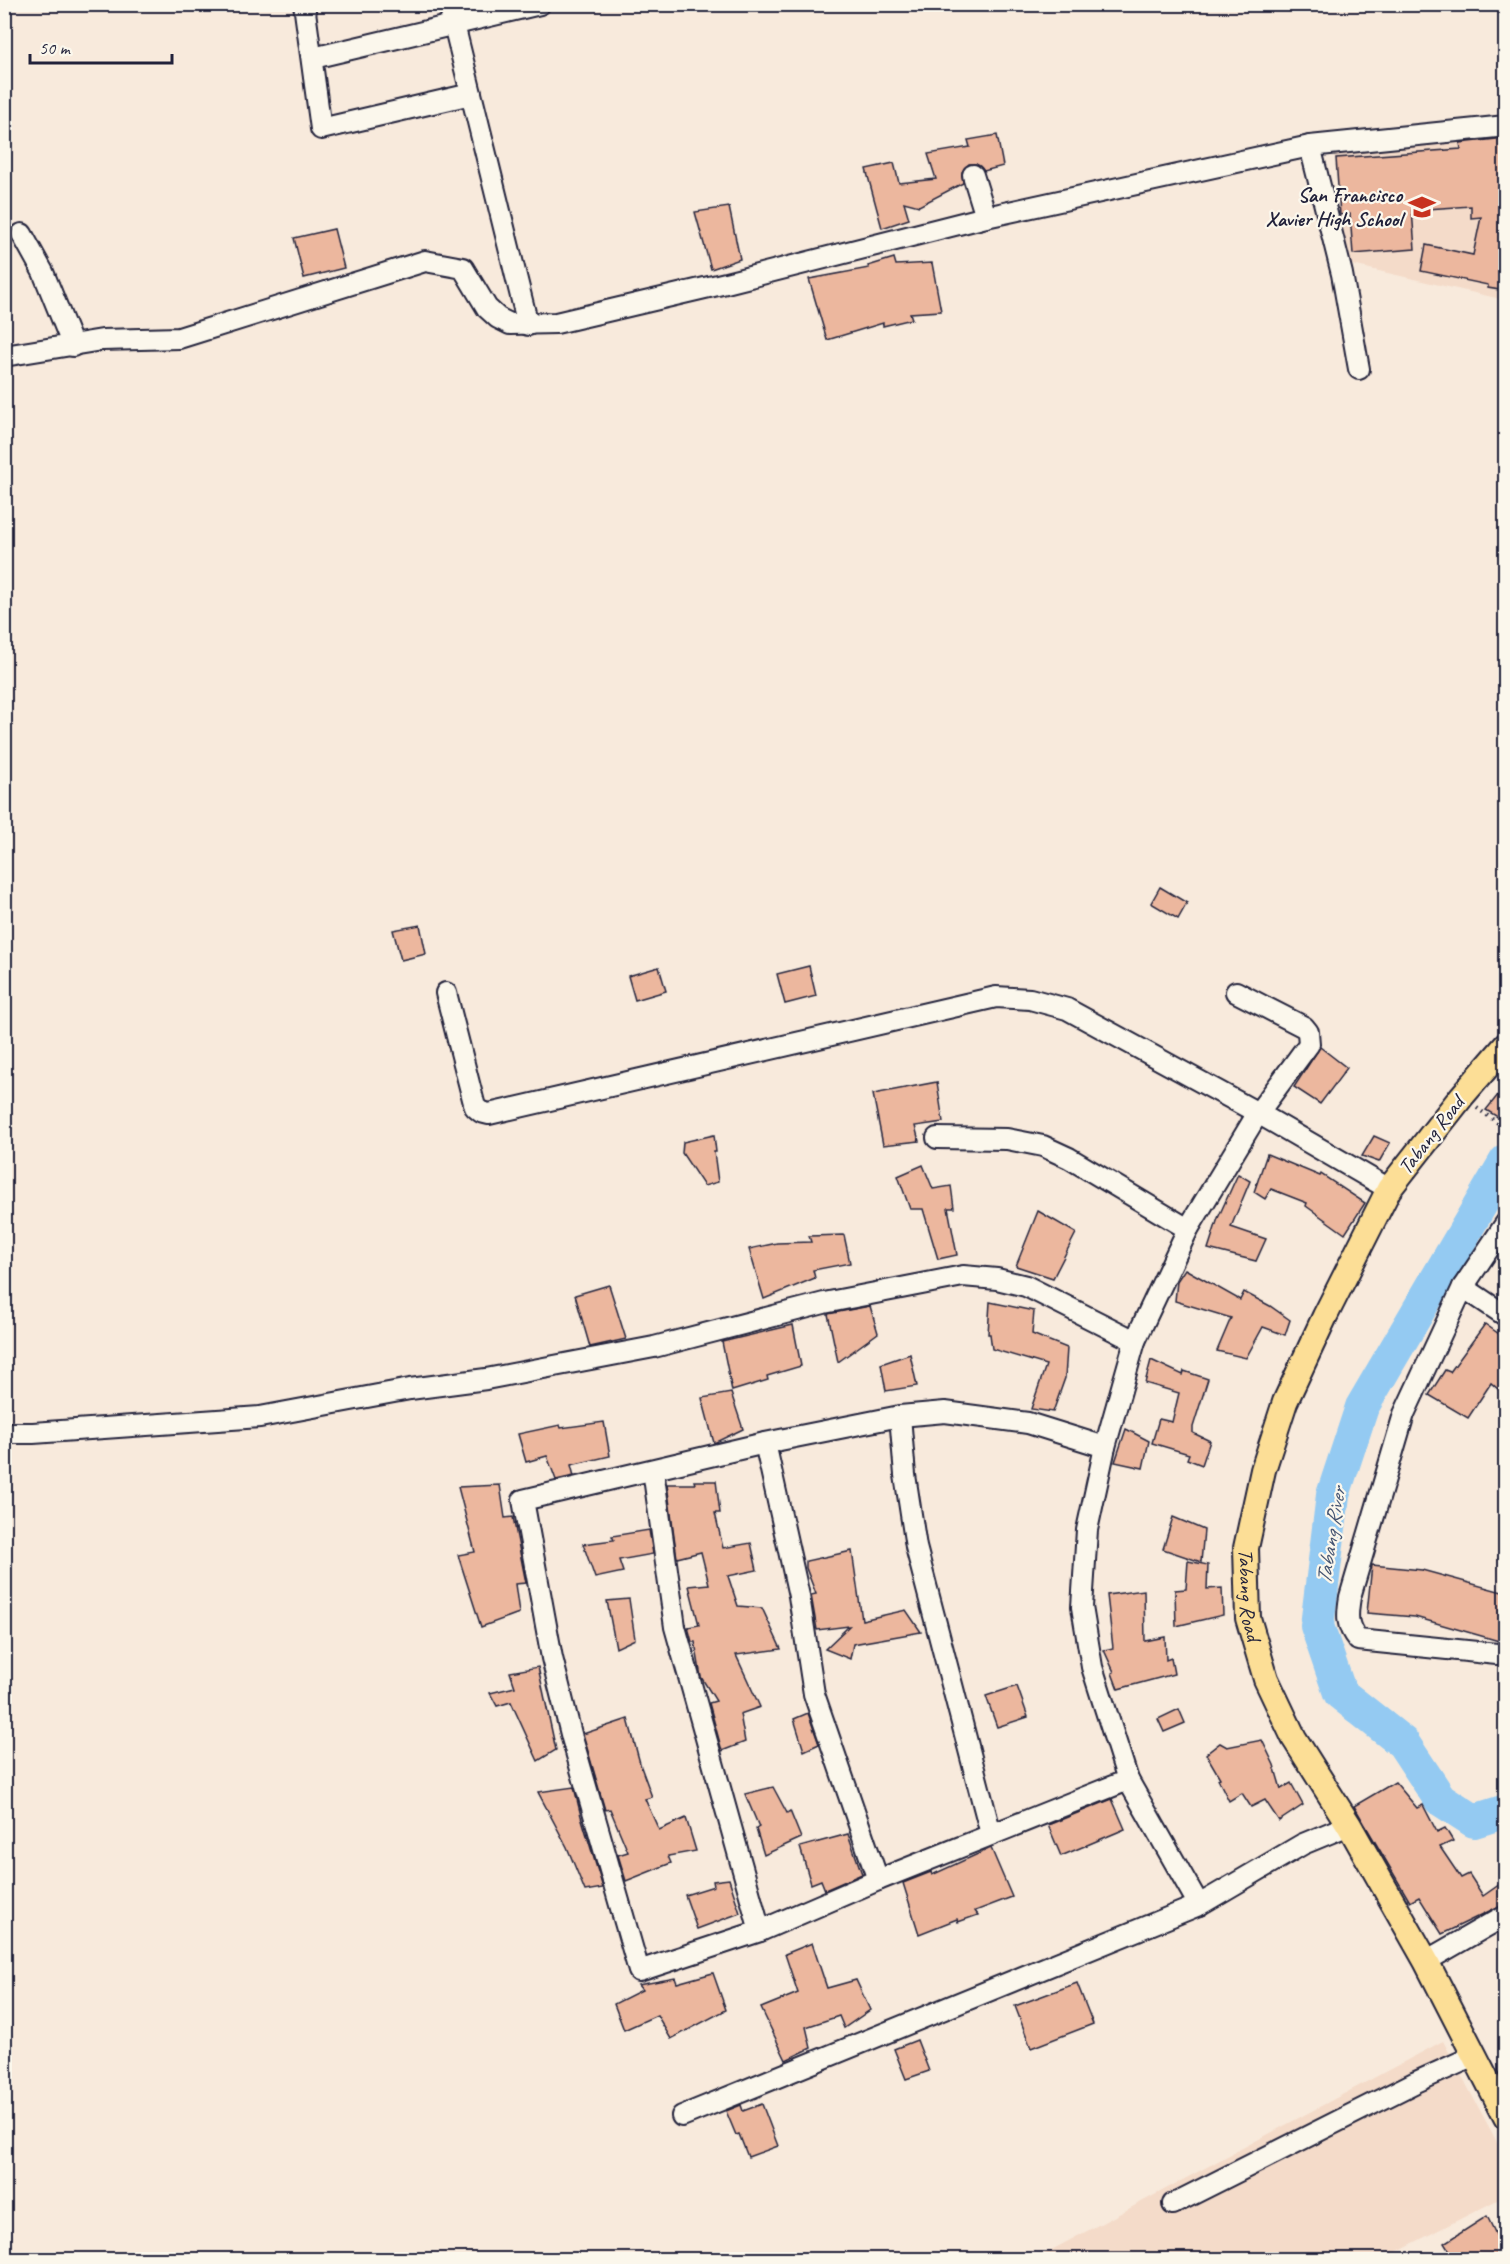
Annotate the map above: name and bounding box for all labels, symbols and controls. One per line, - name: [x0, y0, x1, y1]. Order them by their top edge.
- scale bar: [30, 27, 172, 65]
- text: 50 m: [39, 37, 72, 59]
- place label: San Francisco Xavier High School: [1266, 182, 1406, 232]
- school or university icon: San Francisco Xavier High School: [1407, 192, 1437, 222]
- street label: Tabang Road: [1392, 1088, 1472, 1179]
- water label: Tabang River: [1310, 1483, 1353, 1586]
- street label: Tabang Road: [1233, 1548, 1268, 1648]

